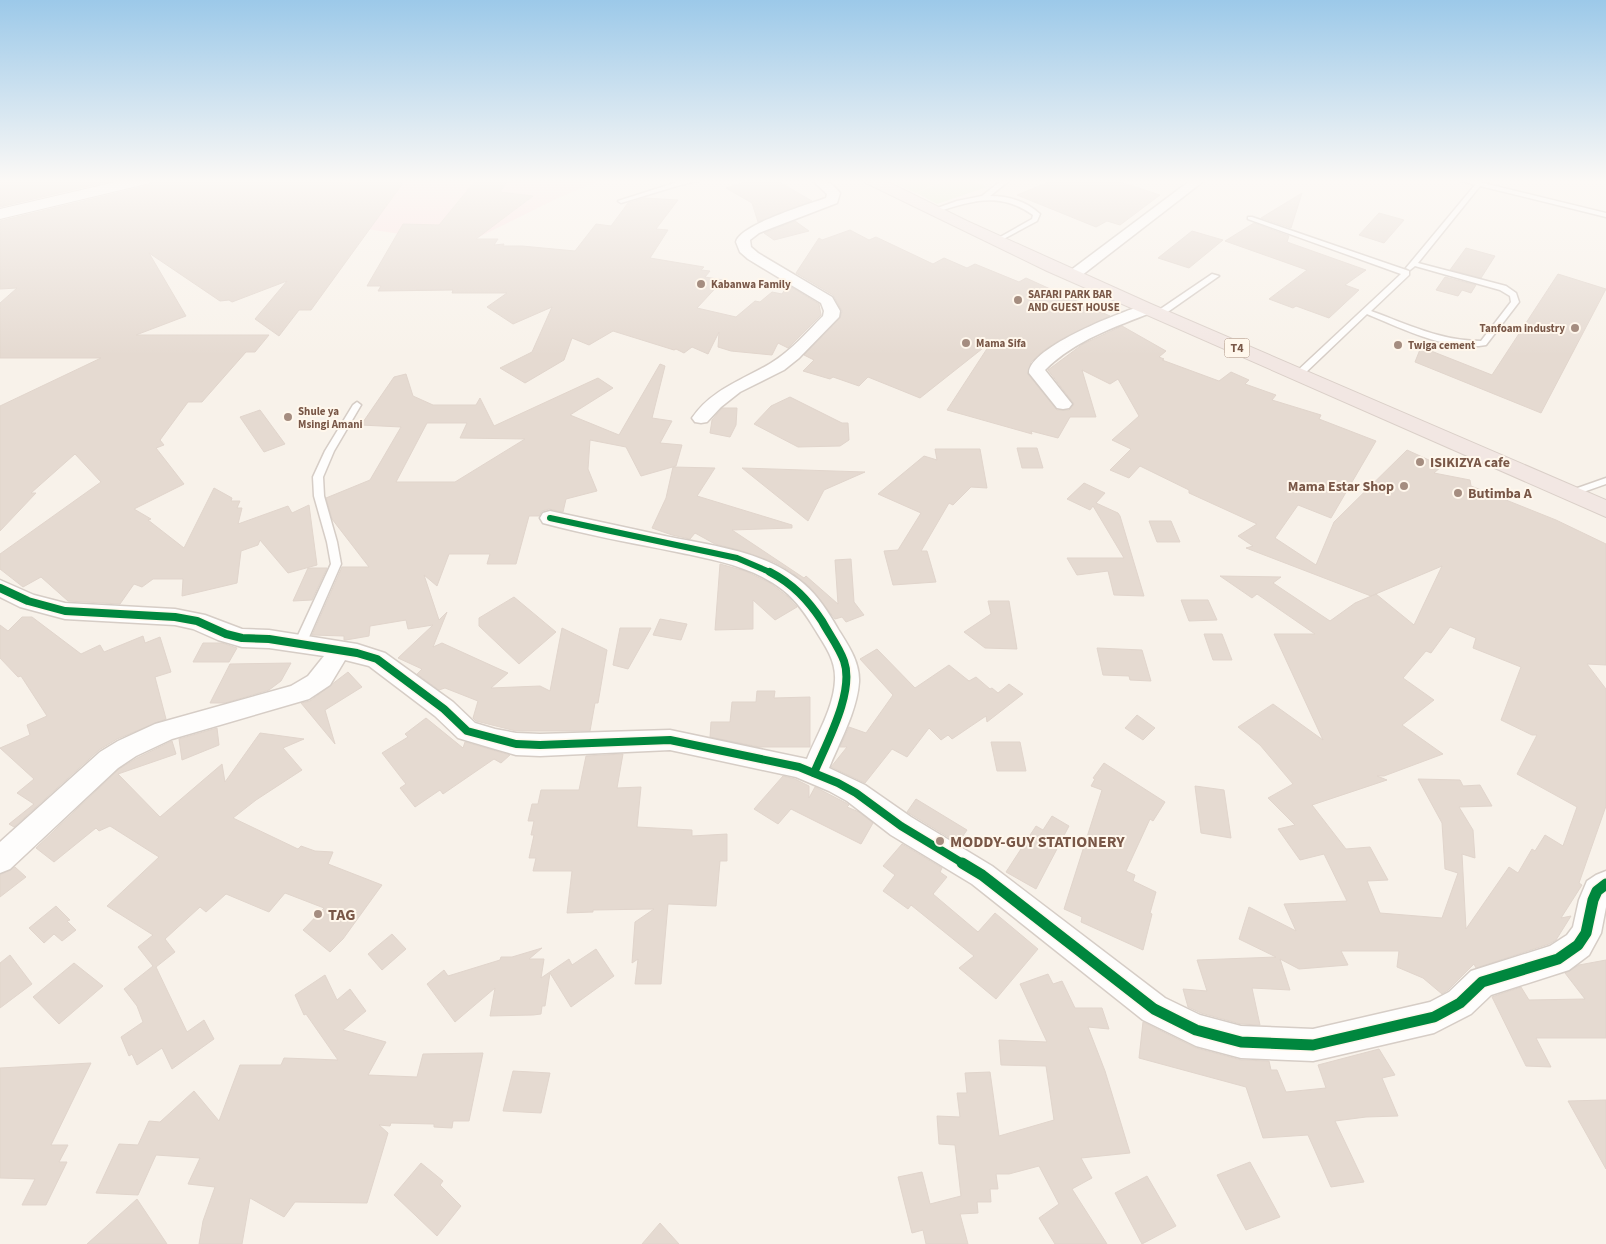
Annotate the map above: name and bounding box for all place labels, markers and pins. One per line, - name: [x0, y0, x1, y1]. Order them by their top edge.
- place label: Kabanwa Family: [711, 277, 791, 292]
- marker: Kabanwa Family: [695, 278, 707, 290]
- place label: SAFARI PARK BAR AND GUEST HOUSE: [1027, 287, 1120, 315]
- marker: SAFARI PARK BAR AND GUEST HOUSE: [1012, 294, 1024, 306]
- place label: Tanfoam industry: [1480, 321, 1565, 336]
- marker: Tanfoam industry: [1569, 322, 1581, 334]
- place label: Mama Sifa: [976, 336, 1026, 351]
- marker: Mama Sifa: [960, 337, 972, 349]
- place label: Twiga cement: [1408, 338, 1476, 353]
- marker: Twiga cement: [1392, 339, 1404, 351]
- place label: Shule ya Msingi Amani: [298, 404, 363, 432]
- marker: Shule ya Msingi Amani: [282, 411, 294, 423]
- place label: ISIKIZYA cafe: [1430, 453, 1510, 473]
- marker: ISIKIZYA cafe: [1414, 456, 1426, 468]
- place label: Mama Estar Shop: [1288, 477, 1394, 497]
- marker: Mama Estar Shop: [1398, 480, 1410, 492]
- place label: Butimba A: [1468, 484, 1533, 504]
- marker: Butimba A: [1452, 487, 1464, 499]
- place label: MODDY-GUY STATIONERY: [950, 831, 1125, 853]
- marker: MODDY-GUY STATIONERY: [934, 835, 946, 847]
- place label: TAG: [328, 904, 355, 926]
- marker: TAG: [312, 908, 324, 920]

